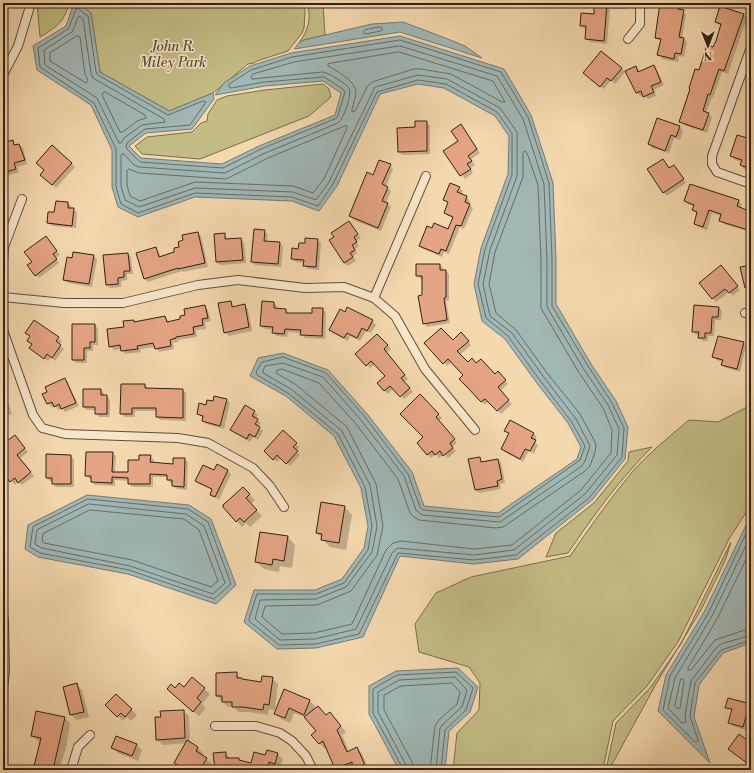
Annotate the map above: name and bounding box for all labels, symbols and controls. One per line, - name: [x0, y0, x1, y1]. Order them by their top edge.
- north arrow: [688, 26, 728, 66]
- park label: John R. Miley Park: [140, 38, 206, 72]
- text: N: [703, 48, 713, 62]

